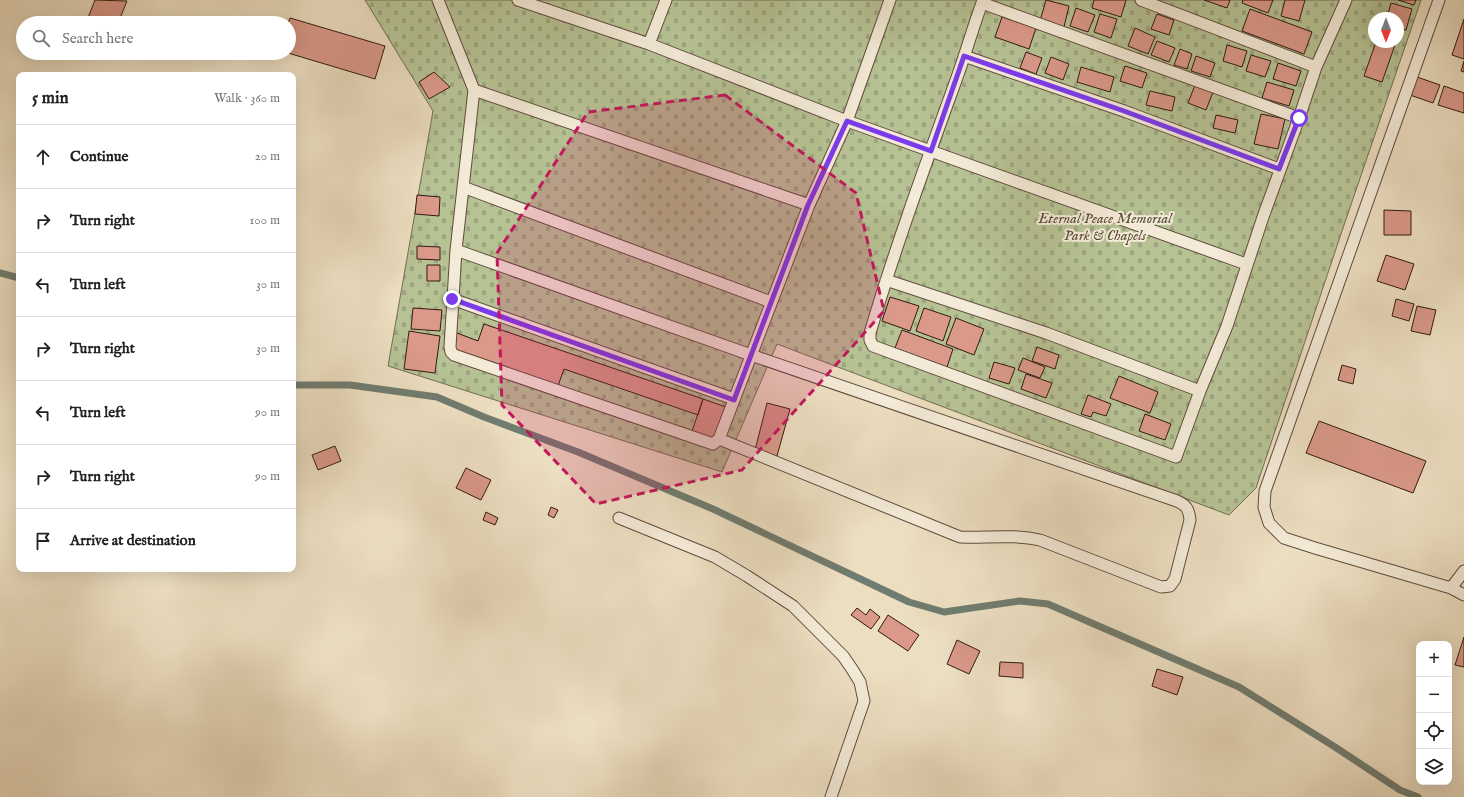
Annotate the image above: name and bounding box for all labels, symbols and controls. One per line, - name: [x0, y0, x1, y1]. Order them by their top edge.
- north arrow: [1368, 12, 1404, 48]
- search box: [16, 16, 296, 60]
- icon: search: [30, 27, 52, 49]
- text: Search here: [62, 29, 133, 48]
- text: 5 min: [32, 88, 69, 109]
- text: Walk · 360 m: [214, 90, 280, 107]
- route start: [1290, 109, 1308, 127]
- icon: ahead: [32, 146, 54, 168]
- text: Continue: [70, 147, 128, 166]
- text: 20 m: [255, 148, 280, 165]
- park label: Eternal Peace Memorial Park & Chapels: [1037, 209, 1173, 245]
- icon: right: [32, 210, 54, 232]
- text: Turn right: [70, 211, 135, 230]
- text: 100 m: [250, 212, 280, 229]
- icon: left: [32, 274, 54, 296]
- text: Turn left: [70, 275, 126, 294]
- text: 30 m: [256, 276, 280, 293]
- route end: [443, 290, 461, 308]
- icon: right: [32, 338, 54, 360]
- text: Turn right: [70, 339, 135, 358]
- text: 30 m: [256, 340, 280, 357]
- icon: left: [32, 402, 54, 424]
- text: Turn left: [70, 403, 126, 422]
- text: 90 m: [255, 404, 280, 421]
- icon: right: [32, 466, 54, 488]
- text: Turn right: [70, 467, 135, 486]
- text: 90 m: [255, 468, 280, 485]
- icon: arrive: [32, 530, 54, 552]
- text: Arrive at destination: [70, 531, 196, 550]
- map controls: [1416, 641, 1452, 785]
- button: +: [1416, 641, 1452, 677]
- button: −: [1416, 677, 1452, 713]
- button: locate: [1416, 713, 1452, 749]
- button: layers: [1416, 749, 1452, 785]

